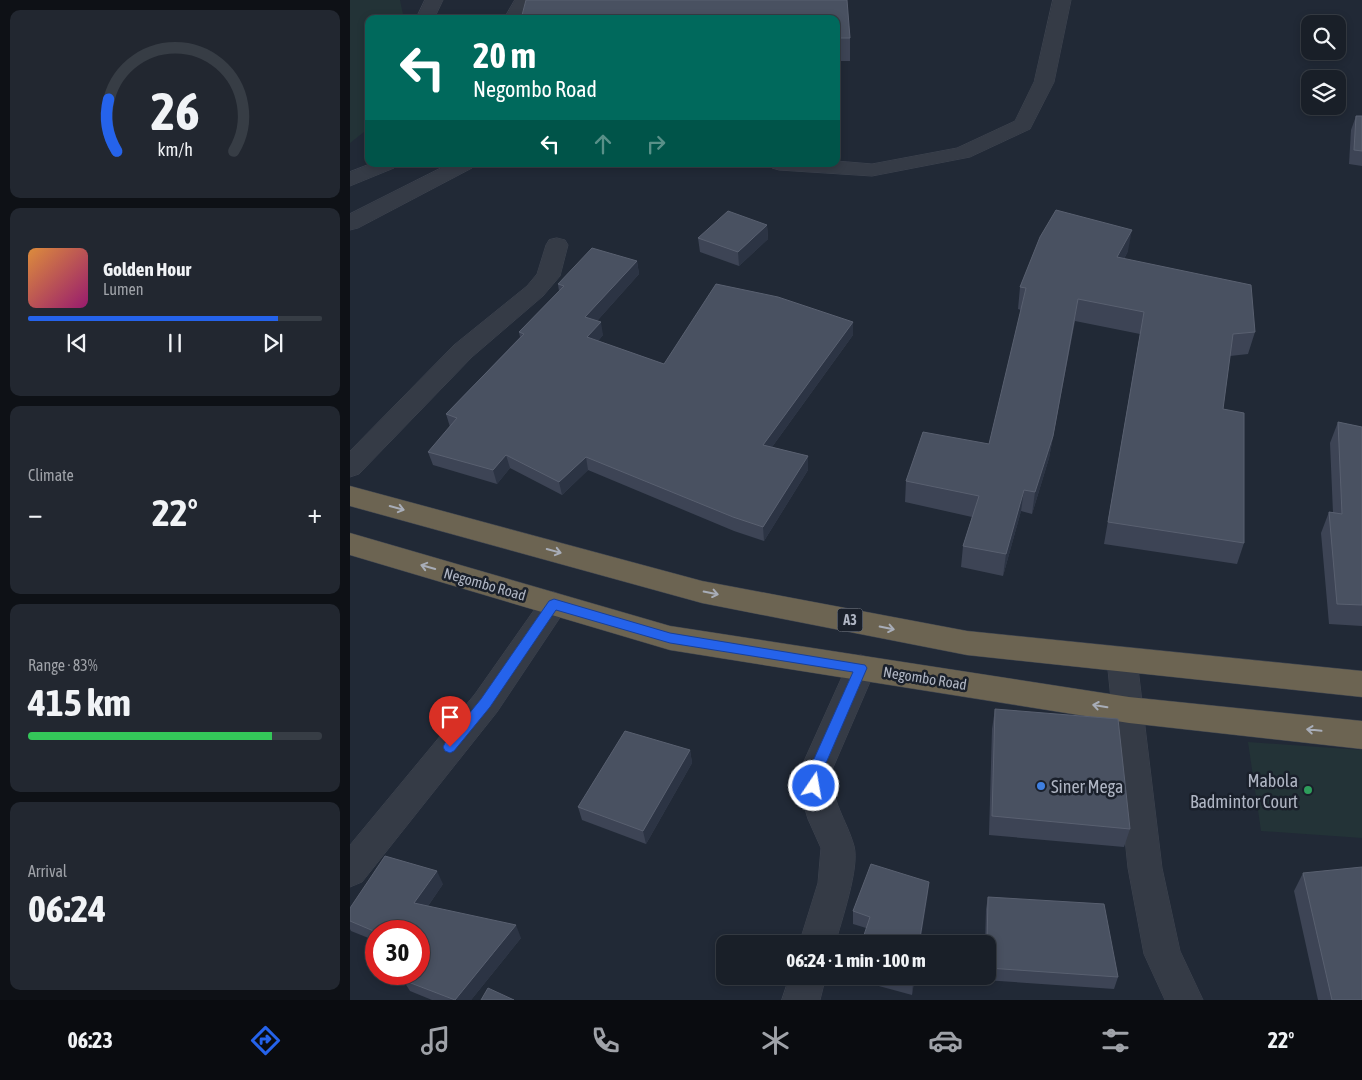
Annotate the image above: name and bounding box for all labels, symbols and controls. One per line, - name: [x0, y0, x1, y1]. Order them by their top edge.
- map controls: [1301, 15, 1346, 115]
- button: search: [1301, 15, 1346, 60]
- icon: left: [390, 35, 455, 100]
- text: 20 m: [473, 35, 536, 75]
- button: layers: [1301, 70, 1346, 115]
- text: Negombo Road: [473, 76, 597, 102]
- text: 26: [151, 81, 199, 141]
- icon: left: [536, 130, 564, 158]
- icon: ahead: [589, 130, 617, 158]
- icon: right: [642, 130, 670, 158]
- text: km/h: [157, 139, 193, 160]
- text: Golden Hour: [103, 258, 191, 280]
- text: Lumen: [103, 280, 143, 298]
- icon: previous: [63, 329, 91, 357]
- icon: pause: [161, 329, 189, 357]
- icon: next: [259, 329, 287, 357]
- text: Climate: [28, 466, 74, 484]
- text: 22°: [152, 491, 198, 534]
- text: −: [28, 497, 43, 529]
- text: +: [307, 497, 322, 529]
- one-way arrow: [389, 504, 405, 514]
- one-way arrow: [545, 547, 561, 557]
- one-way arrow: [420, 562, 436, 572]
- street label: Negombo Road: [442, 564, 528, 604]
- one-way arrow: [702, 589, 718, 599]
- road number: A3: [838, 608, 862, 632]
- one-way arrow: [879, 623, 895, 633]
- text: Range · 83%: [28, 656, 98, 674]
- street label: Negombo Road: [882, 663, 968, 693]
- text: 415 km: [28, 681, 131, 724]
- pin: [429, 696, 471, 747]
- one-way arrow: [1092, 700, 1108, 710]
- icon: arrive: [436, 703, 464, 731]
- one-way arrow: [1306, 725, 1322, 735]
- position arrow: [787, 759, 839, 811]
- place label: Mabola Badmintor Court: [1190, 770, 1298, 812]
- place label: Siner Mega: [1051, 776, 1123, 797]
- marker: Siner Mega: [1035, 780, 1047, 792]
- marker: Mabola Badmintor Court: [1302, 784, 1314, 796]
- text: Arrival: [28, 862, 67, 880]
- text: 06:24: [28, 887, 106, 930]
- speed limit sign: 30: [365, 920, 430, 985]
- text: 06:24 · 1 min · 100 m: [786, 949, 926, 971]
- icon: directions: [248, 1023, 283, 1058]
- icon: music: [418, 1023, 453, 1058]
- icon: phone: [588, 1023, 623, 1058]
- icon: climate: [758, 1023, 793, 1058]
- icon: car: [928, 1023, 963, 1058]
- icon: filters: [1098, 1023, 1133, 1058]
- text: 06:23: [67, 1027, 113, 1053]
- text: 22°: [1268, 1027, 1294, 1053]

